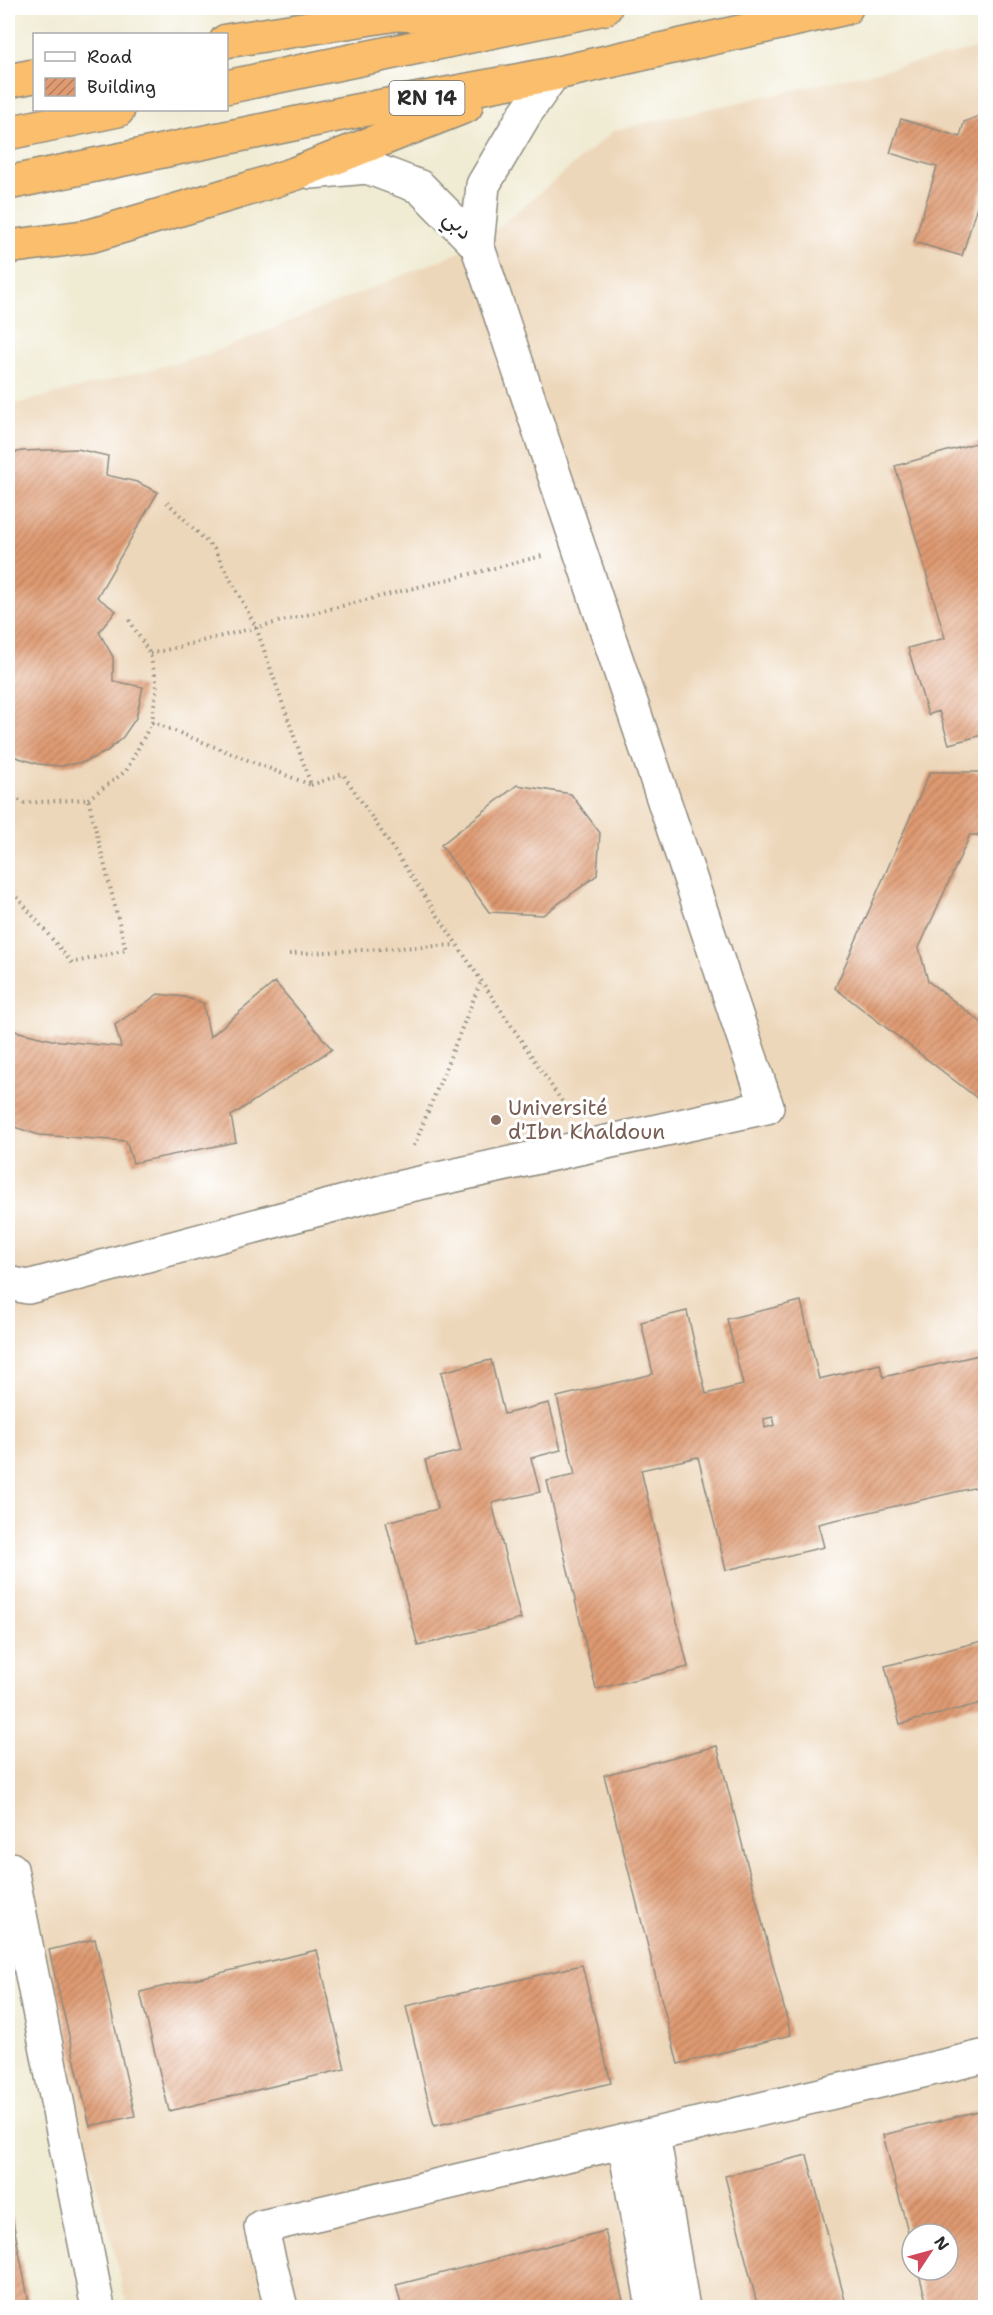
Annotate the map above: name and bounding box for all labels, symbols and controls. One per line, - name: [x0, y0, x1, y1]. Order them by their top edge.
- legend: [33, 33, 228, 111]
- text: Road: [87, 45, 132, 69]
- text: Building: [87, 75, 156, 99]
- road number: RN 14: [390, 81, 464, 115]
- street label: دبي: [434, 204, 479, 249]
- place label: Université d'Ibn Khaldoun: [508, 1094, 665, 1146]
- marker: Université d'Ibn Khaldoun: [489, 1113, 503, 1127]
- north arrow: [900, 2222, 960, 2282]
- text: N: [930, 2232, 954, 2255]

